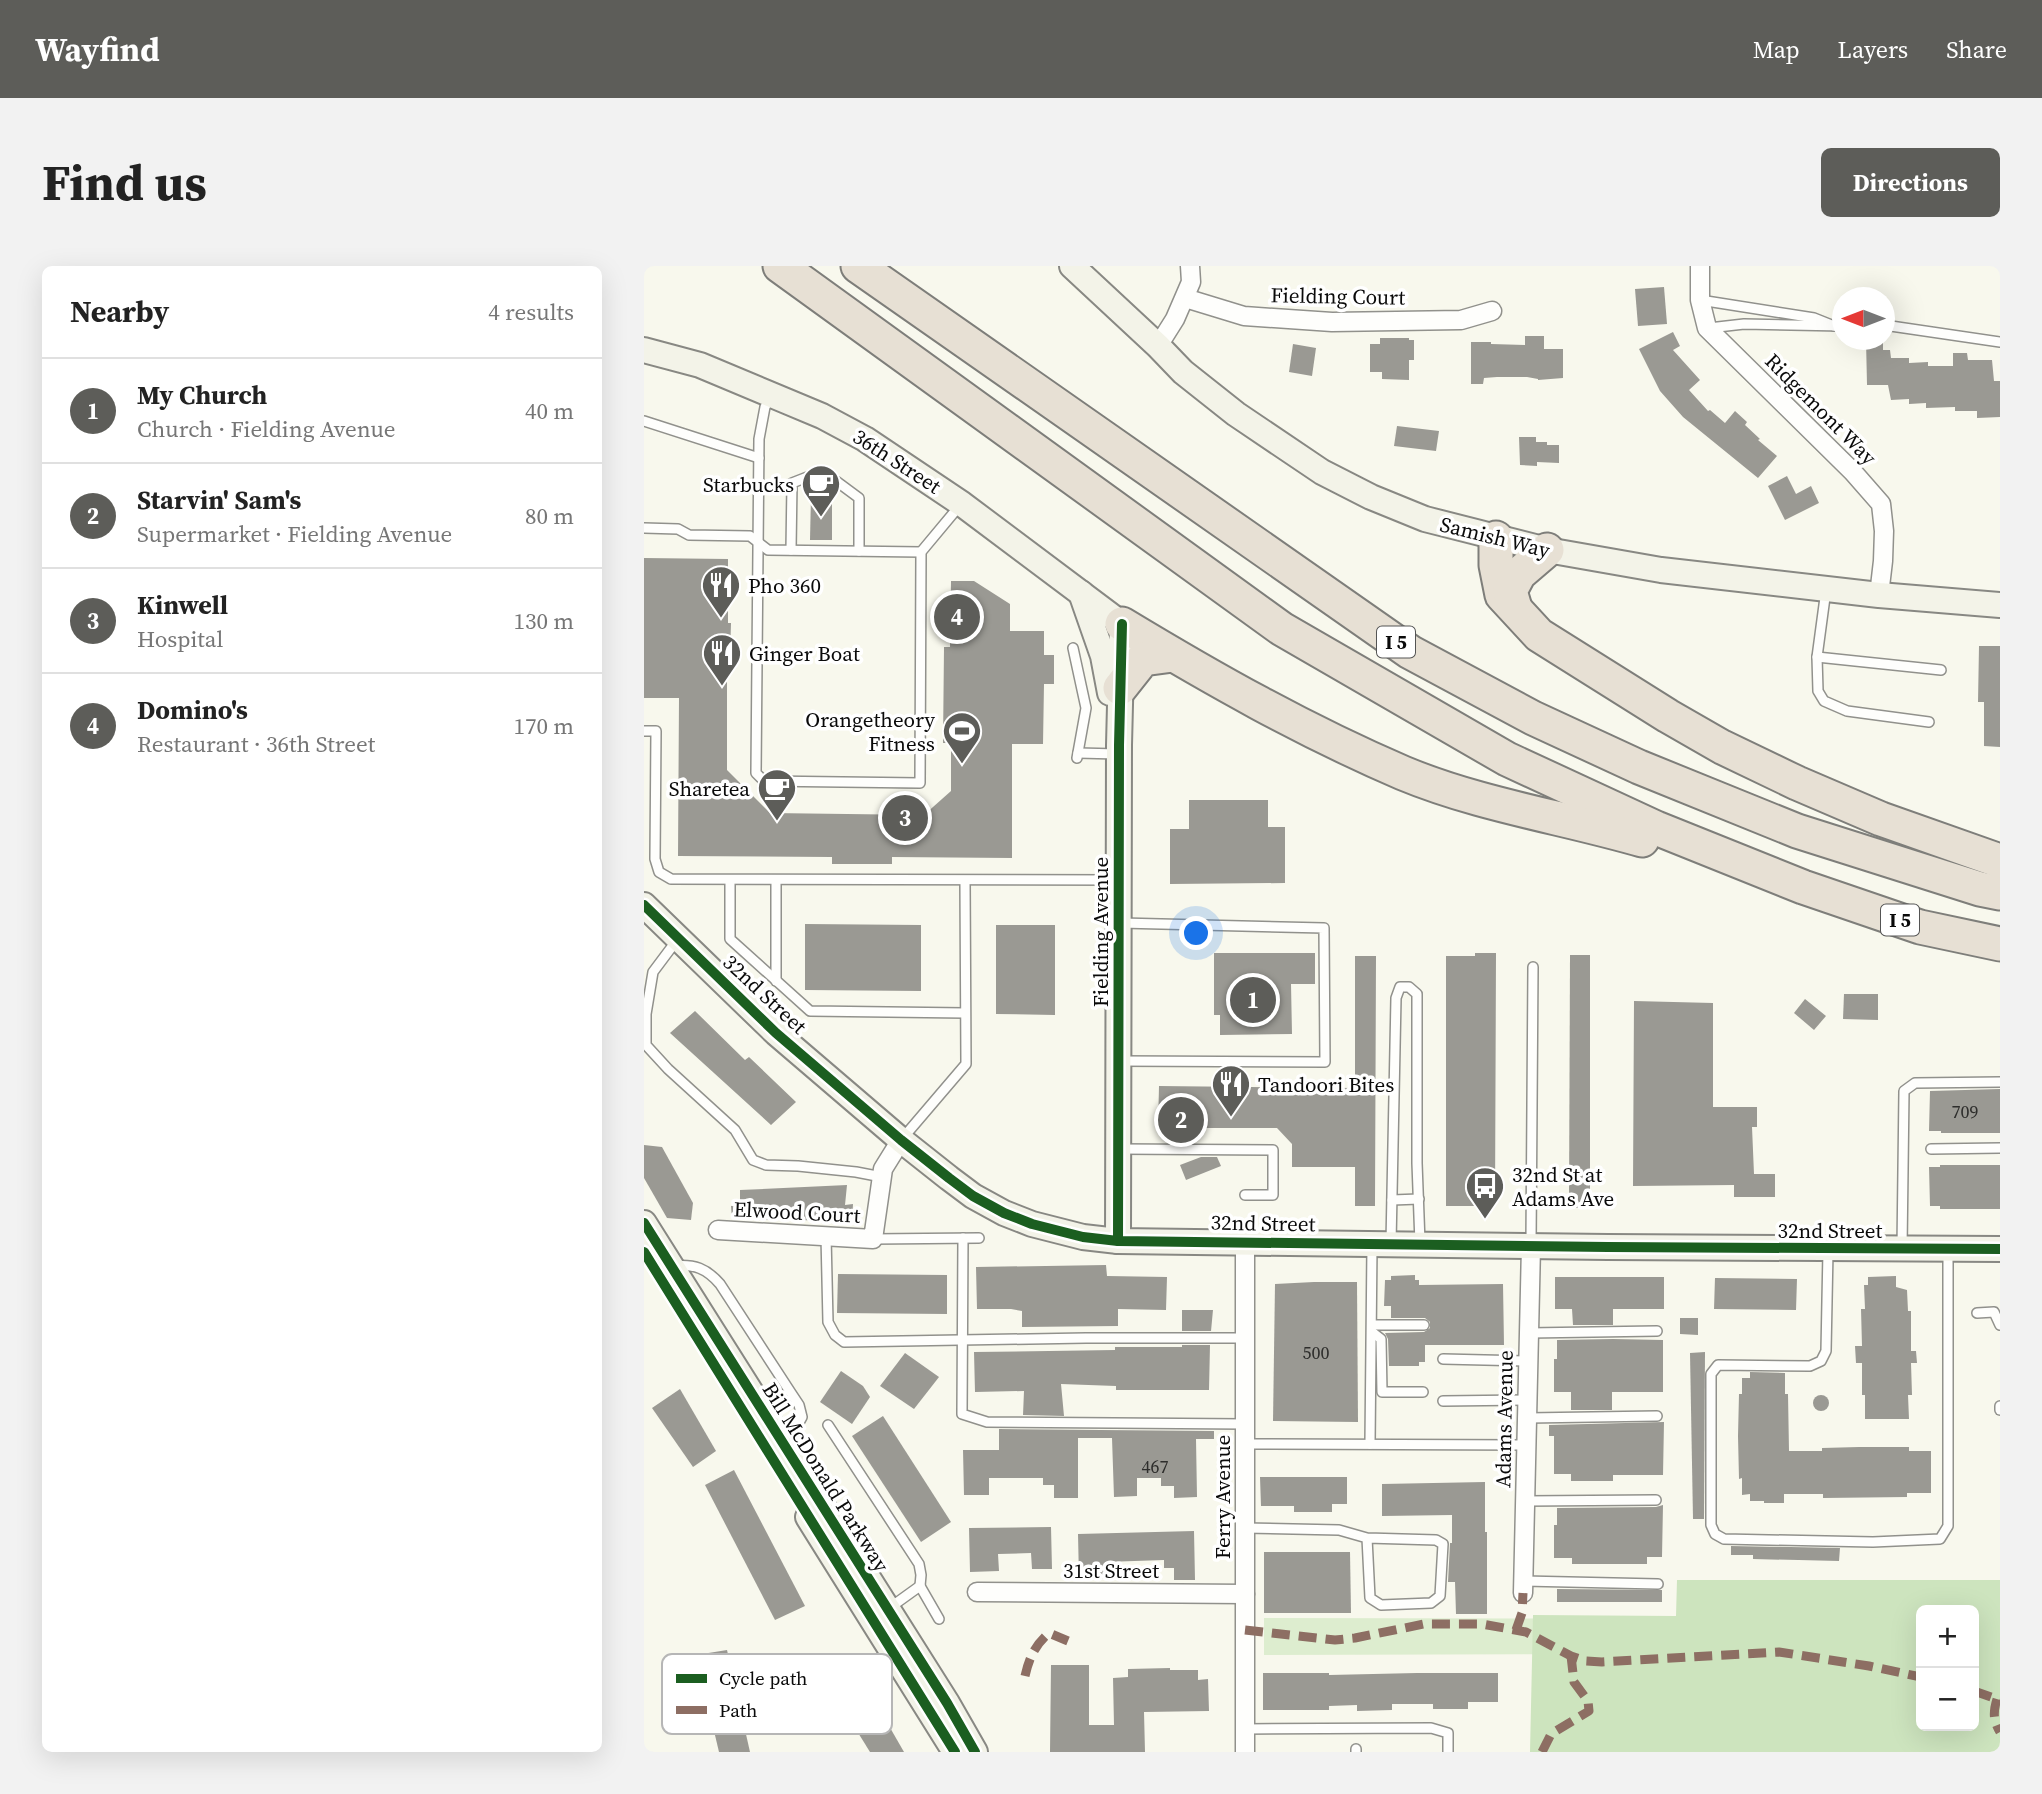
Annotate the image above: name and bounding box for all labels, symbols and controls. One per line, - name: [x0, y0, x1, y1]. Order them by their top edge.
- text: Wayfind: [35, 27, 160, 72]
- text: Map: [1753, 33, 1800, 66]
- text: Layers: [1838, 33, 1908, 66]
- text: Share: [1946, 33, 2007, 66]
- button: Directions: [1821, 148, 2000, 217]
- text: Find us: [42, 149, 207, 216]
- street label: Fielding Court: [1270, 280, 1406, 312]
- north arrow: [1832, 287, 1895, 350]
- text: Nearby: [70, 291, 169, 332]
- text: 4 results: [488, 296, 574, 328]
- street label: Ridgemont Way: [1759, 347, 1883, 471]
- text: My Church: [137, 377, 267, 413]
- text: 1: [87, 395, 99, 427]
- text: 40 m: [525, 395, 574, 427]
- text: Church · Fielding Avenue: [137, 413, 395, 445]
- street label: 36th Street: [847, 422, 947, 500]
- cafe icon: Starbucks: [800, 463, 842, 518]
- place label: Starbucks: [703, 470, 794, 499]
- text: Starvin' Sam's: [137, 482, 301, 518]
- text: 2: [87, 500, 99, 532]
- text: 80 m: [525, 500, 574, 532]
- street label: Samish Way: [1437, 509, 1553, 565]
- text: Supermarket · Fielding Avenue: [137, 518, 452, 550]
- restaurant icon: Pho 360: [700, 564, 742, 619]
- place label: Pho 360: [748, 571, 821, 600]
- text: Kinwell: [137, 587, 228, 623]
- pin: 4: [934, 591, 980, 643]
- text: 3: [87, 605, 99, 637]
- text: 130 m: [513, 605, 574, 637]
- text: Hospital: [137, 623, 223, 655]
- road number: I 5: [1377, 626, 1415, 658]
- restaurant icon: Ginger Boat: [701, 632, 743, 687]
- place label: Ginger Boat: [749, 639, 860, 668]
- text: Domino's: [137, 692, 248, 728]
- place label: Orangetheory Fitness: [805, 705, 935, 758]
- text: 4: [87, 710, 99, 742]
- text: 170 m: [513, 710, 574, 742]
- sports icon: Orangetheory Fitness: [941, 710, 983, 765]
- text: Restaurant · 36th Street: [137, 728, 375, 760]
- cafe icon: Sharetea: [756, 767, 798, 822]
- place label: Sharetea: [669, 774, 750, 803]
- pin: 3: [882, 792, 928, 844]
- street label: Fielding Avenue: [1086, 857, 1115, 1007]
- road number: I 5: [1881, 904, 1919, 936]
- your location: [1179, 916, 1213, 950]
- street label: 32nd Street: [717, 948, 813, 1040]
- pin: 1: [1230, 974, 1276, 1026]
- restaurant icon: Tandoori Bites: [1210, 1063, 1252, 1118]
- place label: Tandoori Bites: [1258, 1070, 1394, 1099]
- pin: 2: [1158, 1094, 1204, 1146]
- house number: 709: [1952, 1099, 1979, 1124]
- place label: 32nd St at Adams Ave: [1512, 1160, 1614, 1213]
- bus stop icon: 32nd St at Adams Ave: [1464, 1165, 1506, 1220]
- street label: Elwood Court: [733, 1194, 861, 1230]
- street label: 32nd Street: [1210, 1208, 1316, 1238]
- street label: 32nd Street: [1778, 1216, 1883, 1245]
- house number: 500: [1303, 1340, 1330, 1365]
- street label: Adams Avenue: [1488, 1350, 1520, 1488]
- street label: Bill McDonald Parkway: [756, 1377, 896, 1577]
- street label: Ferry Avenue: [1208, 1435, 1237, 1559]
- house number: 467: [1142, 1454, 1169, 1479]
- street label: 31st Street: [1063, 1556, 1159, 1585]
- map controls: [1916, 1605, 1979, 1731]
- button: +: [1916, 1605, 1979, 1668]
- legend: [662, 1654, 892, 1734]
- text: Cycle path: [719, 1665, 808, 1691]
- button: −: [1916, 1668, 1979, 1731]
- text: Path: [719, 1697, 757, 1723]

